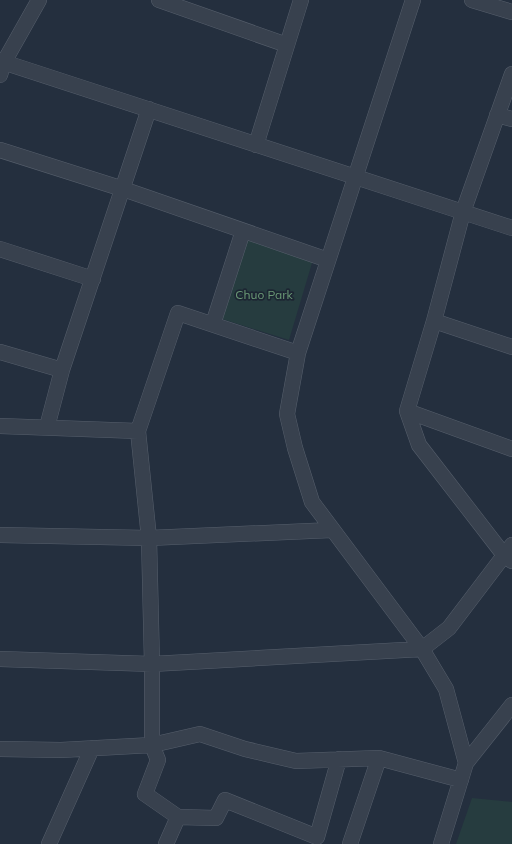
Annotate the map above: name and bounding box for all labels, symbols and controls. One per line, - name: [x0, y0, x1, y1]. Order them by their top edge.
- park label: Chuo Park: [235, 287, 294, 302]

